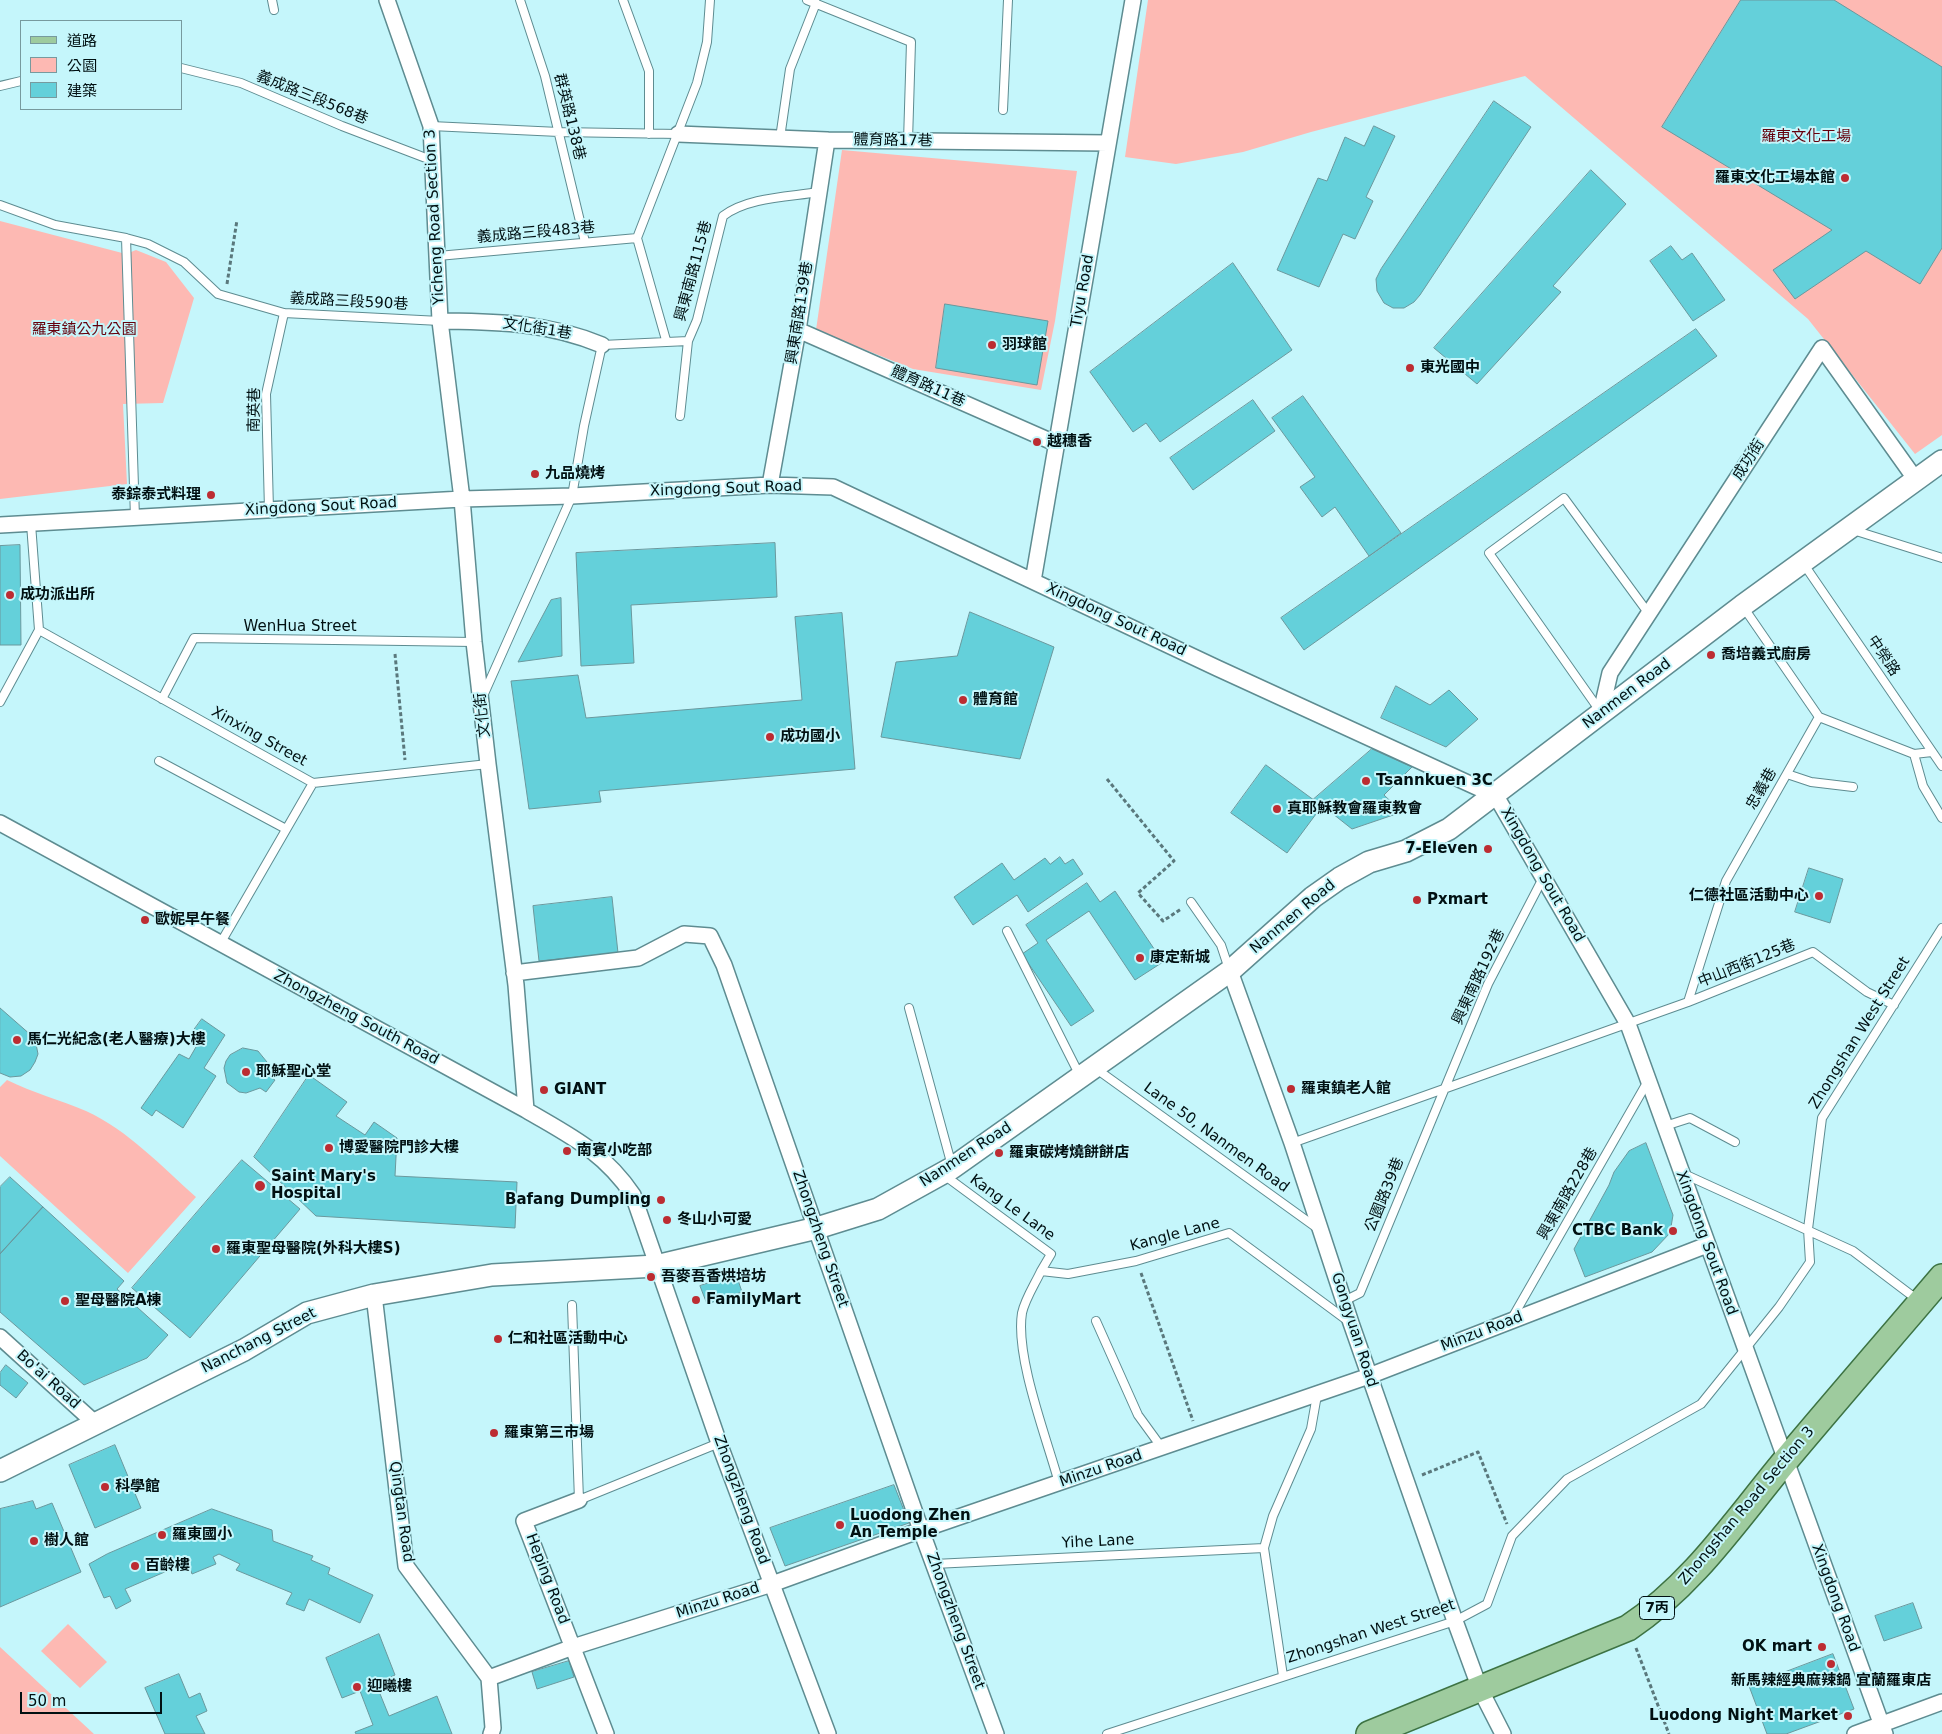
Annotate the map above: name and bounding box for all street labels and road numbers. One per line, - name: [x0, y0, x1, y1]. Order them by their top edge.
- street label: 義成路三段568巷: [254, 67, 370, 129]
- street label: 群英路138巷: [550, 72, 588, 162]
- street label: Yicheng Road Section 3: [421, 129, 449, 305]
- street label: 體育路17巷: [853, 131, 933, 151]
- street label: 義成路三段483巷: [476, 219, 596, 247]
- street label: 興東南路115巷: [672, 219, 716, 323]
- street label: Tiyu Road: [1068, 253, 1098, 329]
- street label: 興東南路139巷: [783, 260, 817, 366]
- street label: 義成路三段590巷: [289, 290, 409, 314]
- street label: 文化街1巷: [501, 315, 573, 343]
- street label: 體育路11巷: [888, 363, 968, 411]
- street label: 南英巷: [246, 387, 264, 433]
- street label: 成功街: [1729, 436, 1769, 484]
- street label: Xingdong Sout Road: [650, 477, 802, 501]
- street label: Xingdong Sout Road: [244, 494, 398, 520]
- street label: Xingdong Sout Road: [1043, 580, 1189, 660]
- street label: WenHua Street: [243, 618, 357, 636]
- street label: 中榮路: [1863, 632, 1903, 680]
- street label: Nanmen Road: [1579, 655, 1675, 733]
- street label: 文化街: [472, 692, 494, 738]
- street label: Xinxing Street: [208, 703, 310, 771]
- street label: 忠義巷: [1743, 765, 1781, 813]
- street label: Xingdong Sout Road: [1496, 804, 1588, 946]
- street label: Nanmen Road: [1247, 876, 1339, 958]
- street label: 興東南路192巷: [1449, 926, 1509, 1028]
- street label: 中山西街125巷: [1696, 936, 1798, 992]
- street label: Zhongshan West Street: [1806, 954, 1914, 1112]
- street label: Zhongzheng South Road: [270, 967, 442, 1069]
- street label: Lane 50, Nanmen Road: [1140, 1079, 1292, 1197]
- street label: Nanmen Road: [917, 1119, 1015, 1191]
- street label: 興東南路228巷: [1534, 1145, 1602, 1243]
- street label: 公園路39巷: [1362, 1155, 1408, 1235]
- street label: Zhongzheng Street: [788, 1168, 852, 1310]
- street label: Xingdong Sout Road: [1671, 1168, 1741, 1318]
- street label: Kang Le Lane: [966, 1171, 1058, 1245]
- street label: Kangle Lane: [1128, 1214, 1222, 1256]
- street label: Gongyuan Road: [1327, 1270, 1381, 1390]
- street label: Nanchang Street: [199, 1304, 319, 1378]
- street label: Minzu Road: [1438, 1308, 1526, 1356]
- street label: Bo'ai Road: [12, 1347, 84, 1413]
- street label: Zhongshan Road Section 3: [1675, 1423, 1819, 1589]
- street label: Zhongzheng Road: [709, 1433, 773, 1567]
- street label: Minzu Road: [1057, 1446, 1145, 1492]
- street label: Qingtan Road: [385, 1460, 417, 1564]
- street label: Heping Road: [521, 1531, 573, 1627]
- street label: Yihe Lane: [1061, 1531, 1135, 1553]
- street label: Xingdong Road: [1807, 1542, 1863, 1654]
- street label: Zhongzheng Street: [922, 1550, 988, 1692]
- street label: Minzu Road: [674, 1579, 762, 1623]
- street label: Zhongshan West Street: [1285, 1596, 1457, 1668]
- road number: 7丙: [1640, 1596, 1674, 1620]

